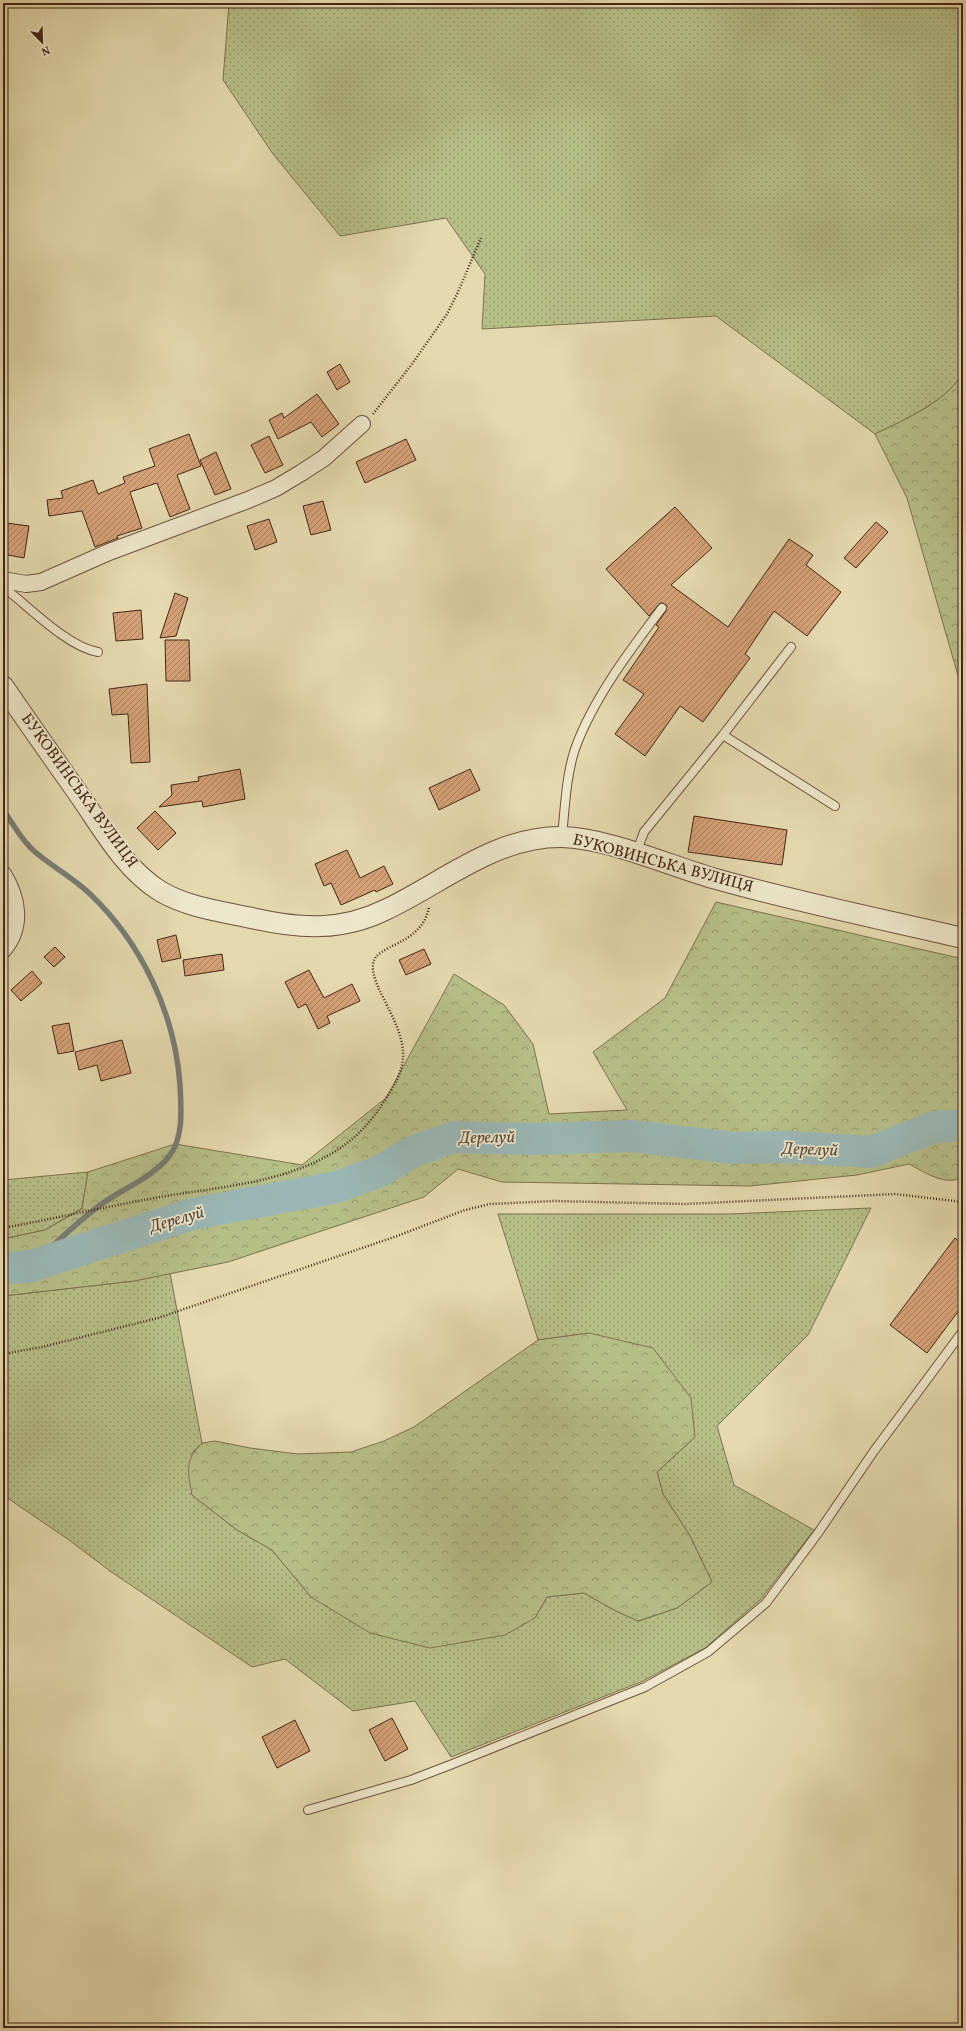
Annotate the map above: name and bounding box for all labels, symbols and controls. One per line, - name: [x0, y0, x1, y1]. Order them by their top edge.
- north arrow: [22, 22, 62, 62]
- text: N: [39, 41, 52, 58]
- street label: БУКОВИНСЬКА ВУЛИЦЯ: [15, 709, 143, 873]
- street label: БУКОВИНСЬКА ВУЛИЦЯ: [570, 829, 756, 899]
- water label: Дерелуй: [458, 1126, 516, 1150]
- water label: Дерелуй: [781, 1137, 839, 1162]
- water label: Дерелуй: [146, 1201, 207, 1239]

